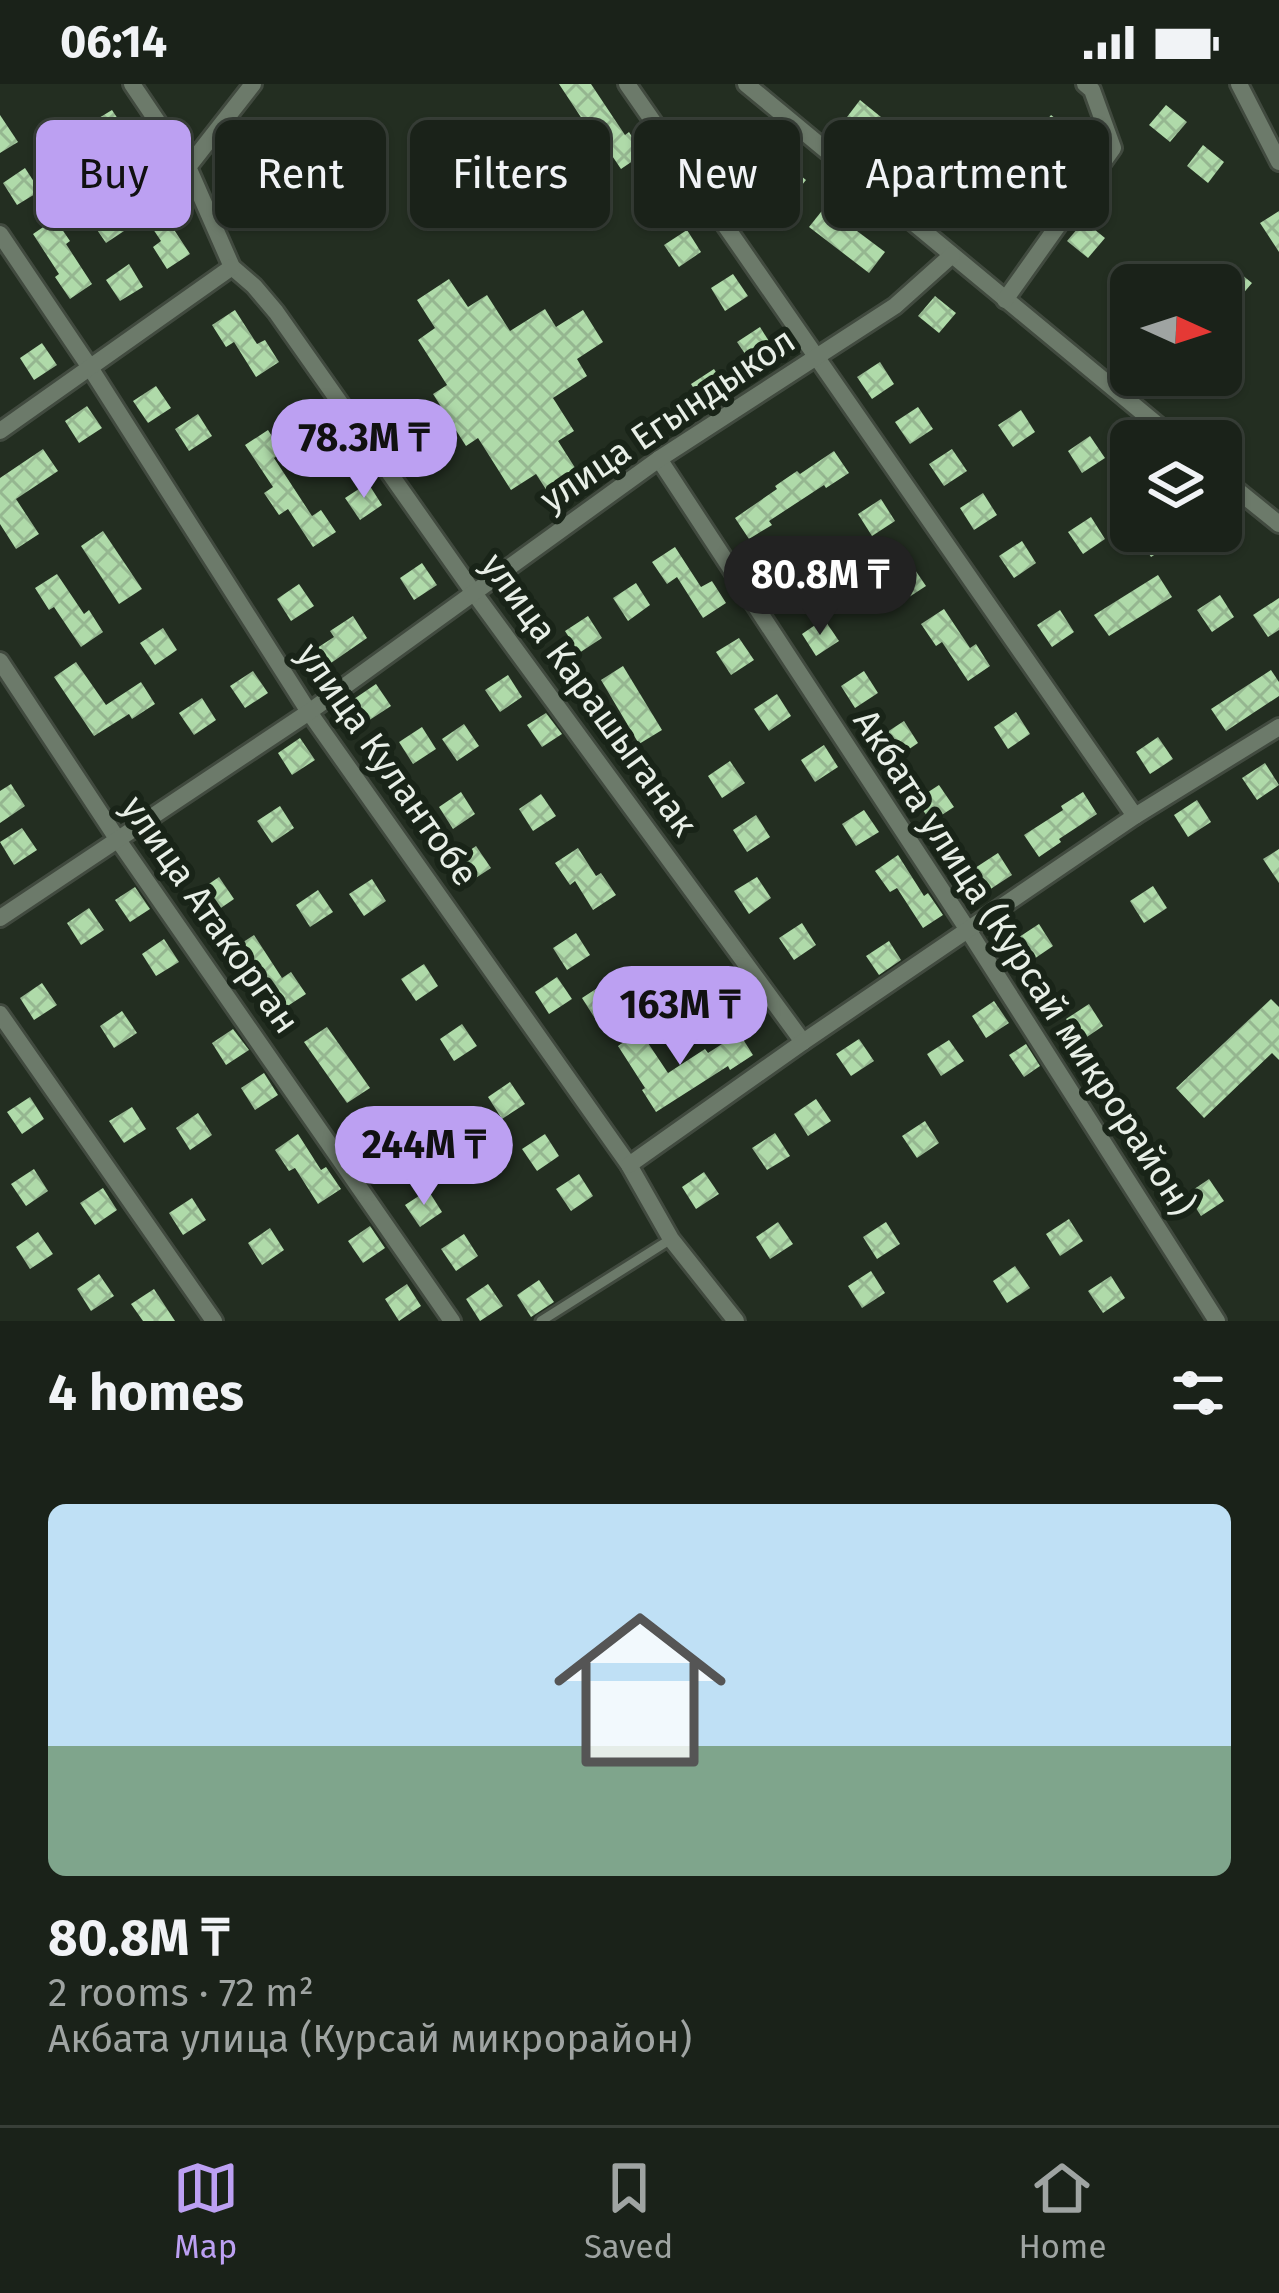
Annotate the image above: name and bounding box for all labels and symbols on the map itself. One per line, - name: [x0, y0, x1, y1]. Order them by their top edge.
- north arrow: [1110, 264, 1242, 396]
- street label: улица Егындыкол: [532, 318, 803, 521]
- pin: 78.3M ₸: [253, 399, 475, 501]
- pin: 80.8M ₸: [709, 536, 931, 638]
- street label: улица Карашыганак: [472, 544, 707, 845]
- street label: улица Кулантобе: [287, 635, 487, 895]
- street label: Акбата улица (Курсай микрорайон): [844, 701, 1205, 1224]
- street label: улица Атакорган: [112, 787, 309, 1042]
- pin: 163M ₸: [582, 966, 778, 1068]
- pin: 244M ₸: [326, 1106, 522, 1208]

